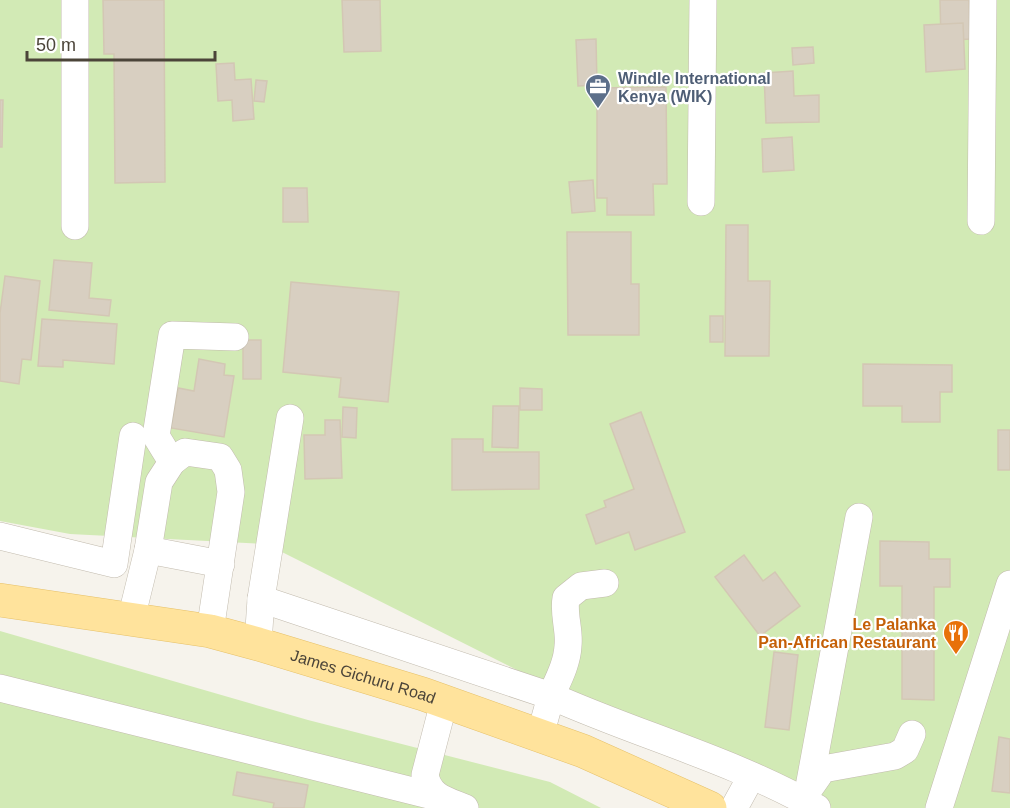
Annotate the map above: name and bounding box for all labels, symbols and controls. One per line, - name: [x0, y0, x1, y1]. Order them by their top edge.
- scale bar: [27, 24, 214, 62]
- text: 50 m: [36, 35, 76, 55]
- place label: Windle International Kenya (WIK): [618, 70, 771, 105]
- office icon: Windle International Kenya (WIK): [583, 72, 613, 110]
- place label: Le Palanka Pan-African Restaurant: [758, 616, 937, 651]
- restaurant icon: Le Palanka Pan-African Restaurant: [941, 618, 971, 656]
- street label: James Gichuru Road: [289, 646, 438, 707]

